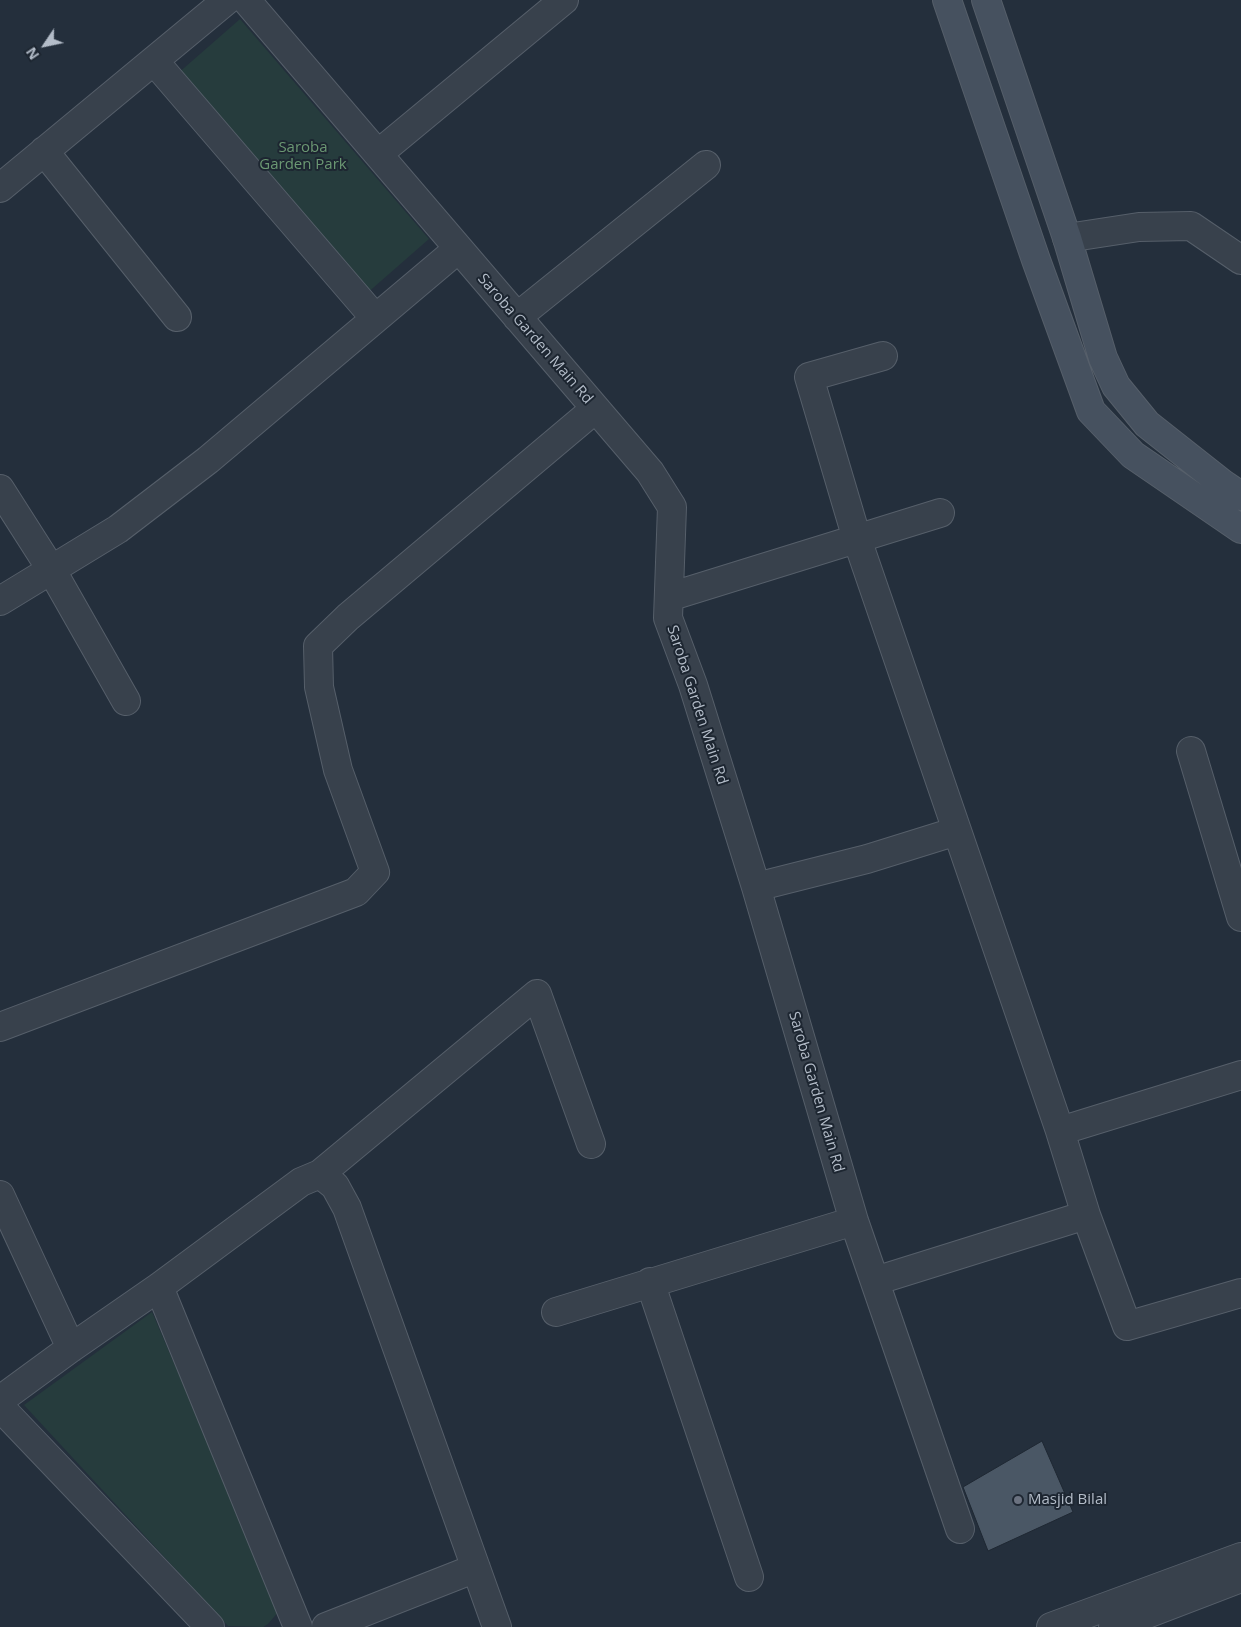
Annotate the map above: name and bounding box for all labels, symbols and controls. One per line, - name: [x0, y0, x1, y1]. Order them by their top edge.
- north arrow: [20, 20, 70, 70]
- text: N: [21, 44, 43, 64]
- park label: Saroba Garden Park: [259, 139, 347, 174]
- street label: Saroba Garden Main Rd: [474, 270, 596, 408]
- street label: Saroba Garden Main Rd: [663, 623, 731, 787]
- street label: Saroba Garden Main Rd: [784, 1010, 848, 1174]
- place label: Masjid Bilal: [1028, 1491, 1107, 1509]
- marker: Masjid Bilal: [1012, 1494, 1024, 1506]

